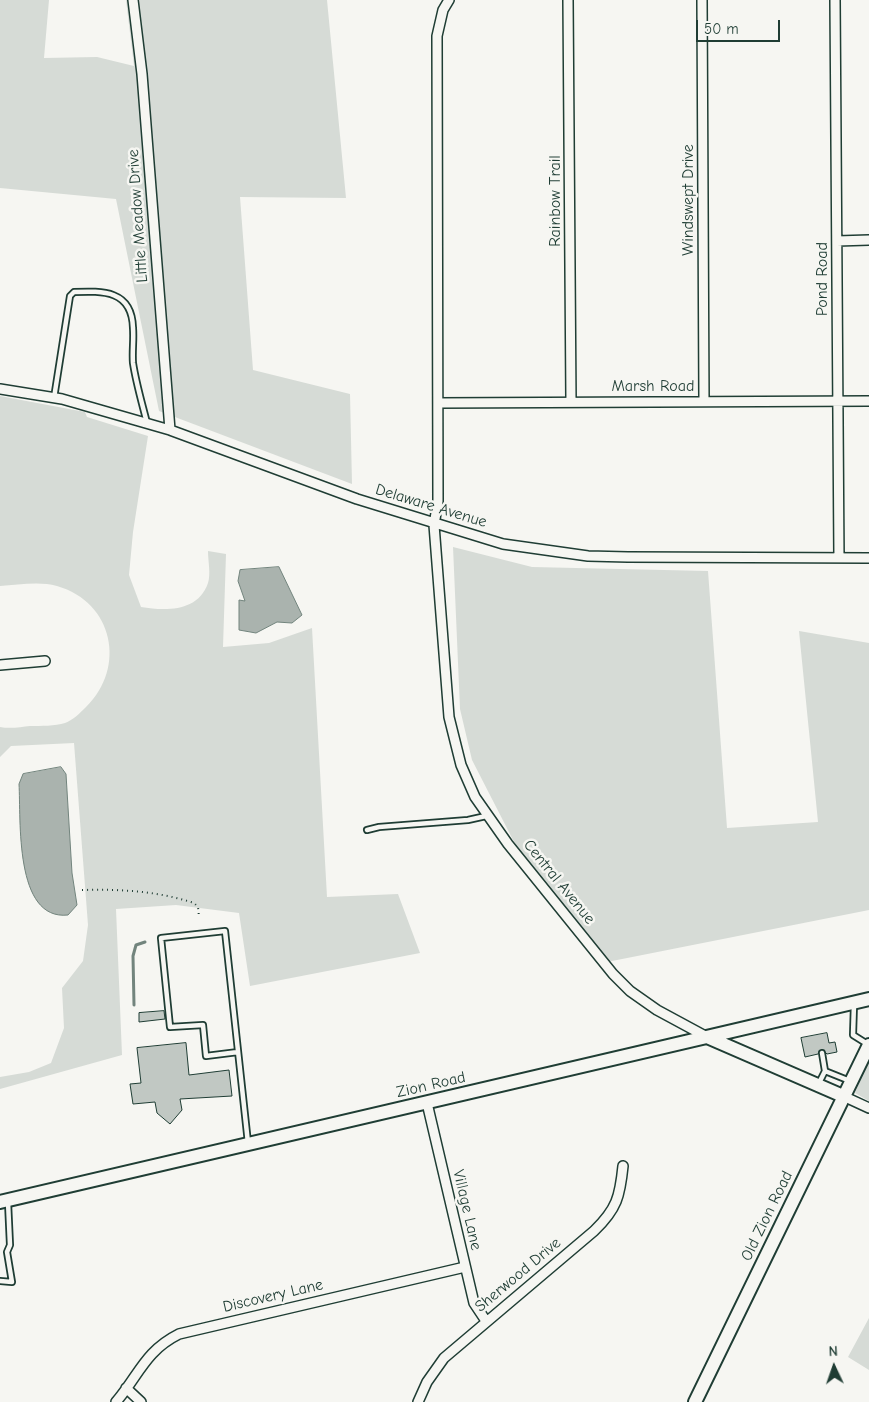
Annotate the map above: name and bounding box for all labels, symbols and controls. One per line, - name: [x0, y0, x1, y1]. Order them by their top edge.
- scale bar: [699, 10, 783, 42]
- text: 50 m: [704, 20, 739, 38]
- street label: Windswept Drive: [678, 144, 698, 256]
- street label: Little Meadow Drive: [124, 149, 152, 283]
- street label: Rainbow Trail: [545, 155, 565, 247]
- street label: Pond Road: [812, 242, 832, 316]
- street label: Marsh Road: [611, 376, 695, 396]
- street label: Delaware Avenue: [373, 480, 489, 532]
- street label: Central Avenue: [519, 836, 599, 928]
- street label: Zion Road: [395, 1068, 467, 1102]
- street label: Village Lane: [448, 1168, 486, 1252]
- street label: Old Zion Road: [737, 1168, 797, 1264]
- street label: Sherwood Drive: [471, 1234, 565, 1316]
- street label: Discovery Lane: [221, 1275, 325, 1317]
- north arrow: [809, 1342, 859, 1392]
- text: N: [828, 1343, 838, 1360]

